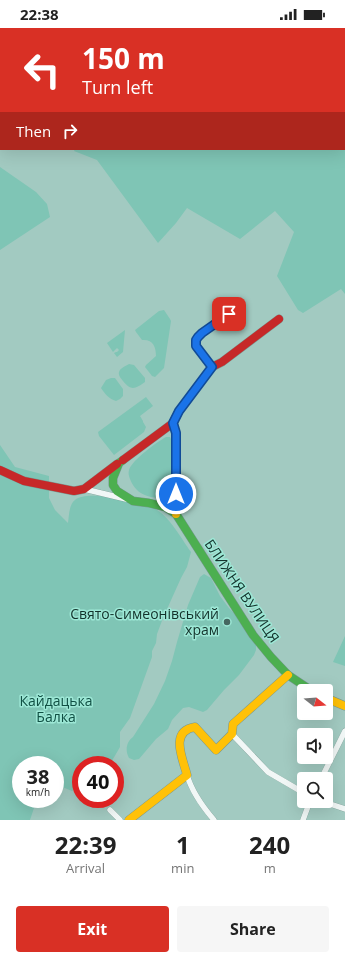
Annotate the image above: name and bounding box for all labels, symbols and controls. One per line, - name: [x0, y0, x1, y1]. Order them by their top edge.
- text: 22:38: [20, 4, 59, 24]
- text: 150 m: [82, 39, 165, 77]
- icon: left: [16, 44, 68, 96]
- text: Turn left: [82, 75, 153, 99]
- icon: right: [59, 120, 81, 142]
- text: Then: [16, 121, 51, 141]
- pin: [212, 297, 246, 331]
- icon: arrive: [218, 303, 240, 325]
- position arrow: [155, 473, 197, 515]
- street label: БЛИЖНЯ ВУЛИЦЯ: [201, 535, 284, 646]
- place label: Свято-Симеонівський храм: [70, 604, 219, 639]
- marker: Свято-Симеонівський храм: [222, 617, 232, 627]
- north arrow: [297, 684, 333, 720]
- map controls: [297, 684, 333, 808]
- park label: Кайдацька Балка: [19, 691, 93, 726]
- button: sound: [297, 728, 333, 764]
- speed limit sign: 40: [72, 756, 124, 808]
- text: 38: [27, 763, 49, 790]
- button: search: [297, 772, 333, 808]
- text: km/h: [26, 785, 50, 799]
- text: 22:39: [55, 828, 116, 861]
- text: 1: [176, 828, 190, 861]
- text: 240: [249, 828, 290, 861]
- text: Arrival: [66, 859, 105, 877]
- text: min: [171, 859, 194, 877]
- text: m: [264, 859, 276, 877]
- button: Exit: [16, 906, 169, 952]
- button: Share: [177, 906, 329, 952]

